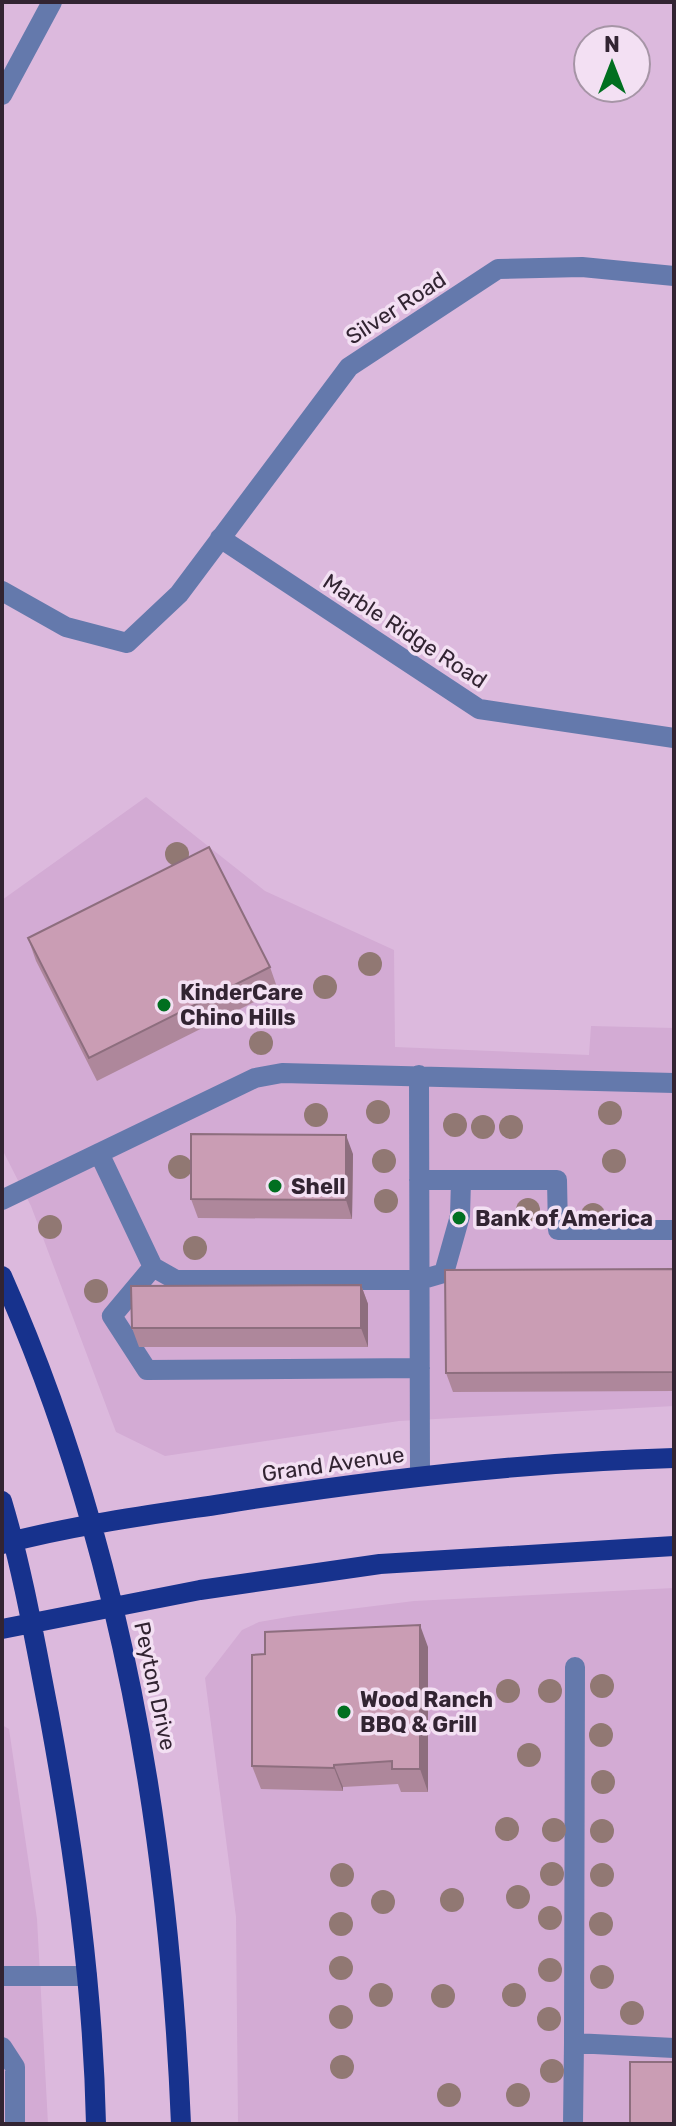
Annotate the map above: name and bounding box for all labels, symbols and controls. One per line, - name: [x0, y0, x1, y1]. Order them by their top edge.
- north arrow: [572, 24, 652, 104]
- text: N: [604, 31, 620, 58]
- street label: Silver Road: [341, 266, 451, 350]
- street label: Marble Ridge Road: [318, 568, 492, 694]
- place label: KinderCare Chino Hills: [180, 979, 303, 1031]
- marker: KinderCare Chino Hills: [155, 996, 173, 1014]
- place label: Shell: [291, 1173, 346, 1200]
- marker: Shell: [266, 1177, 284, 1195]
- place label: Bank of America: [475, 1205, 653, 1232]
- marker: Bank of America: [450, 1209, 468, 1227]
- street label: Grand Avenue: [260, 1441, 406, 1487]
- street label: Peyton Drive: [128, 1619, 182, 1753]
- place label: Wood Ranch BBQ & Grill: [360, 1686, 493, 1738]
- marker: Wood Ranch BBQ & Grill: [335, 1703, 353, 1721]

